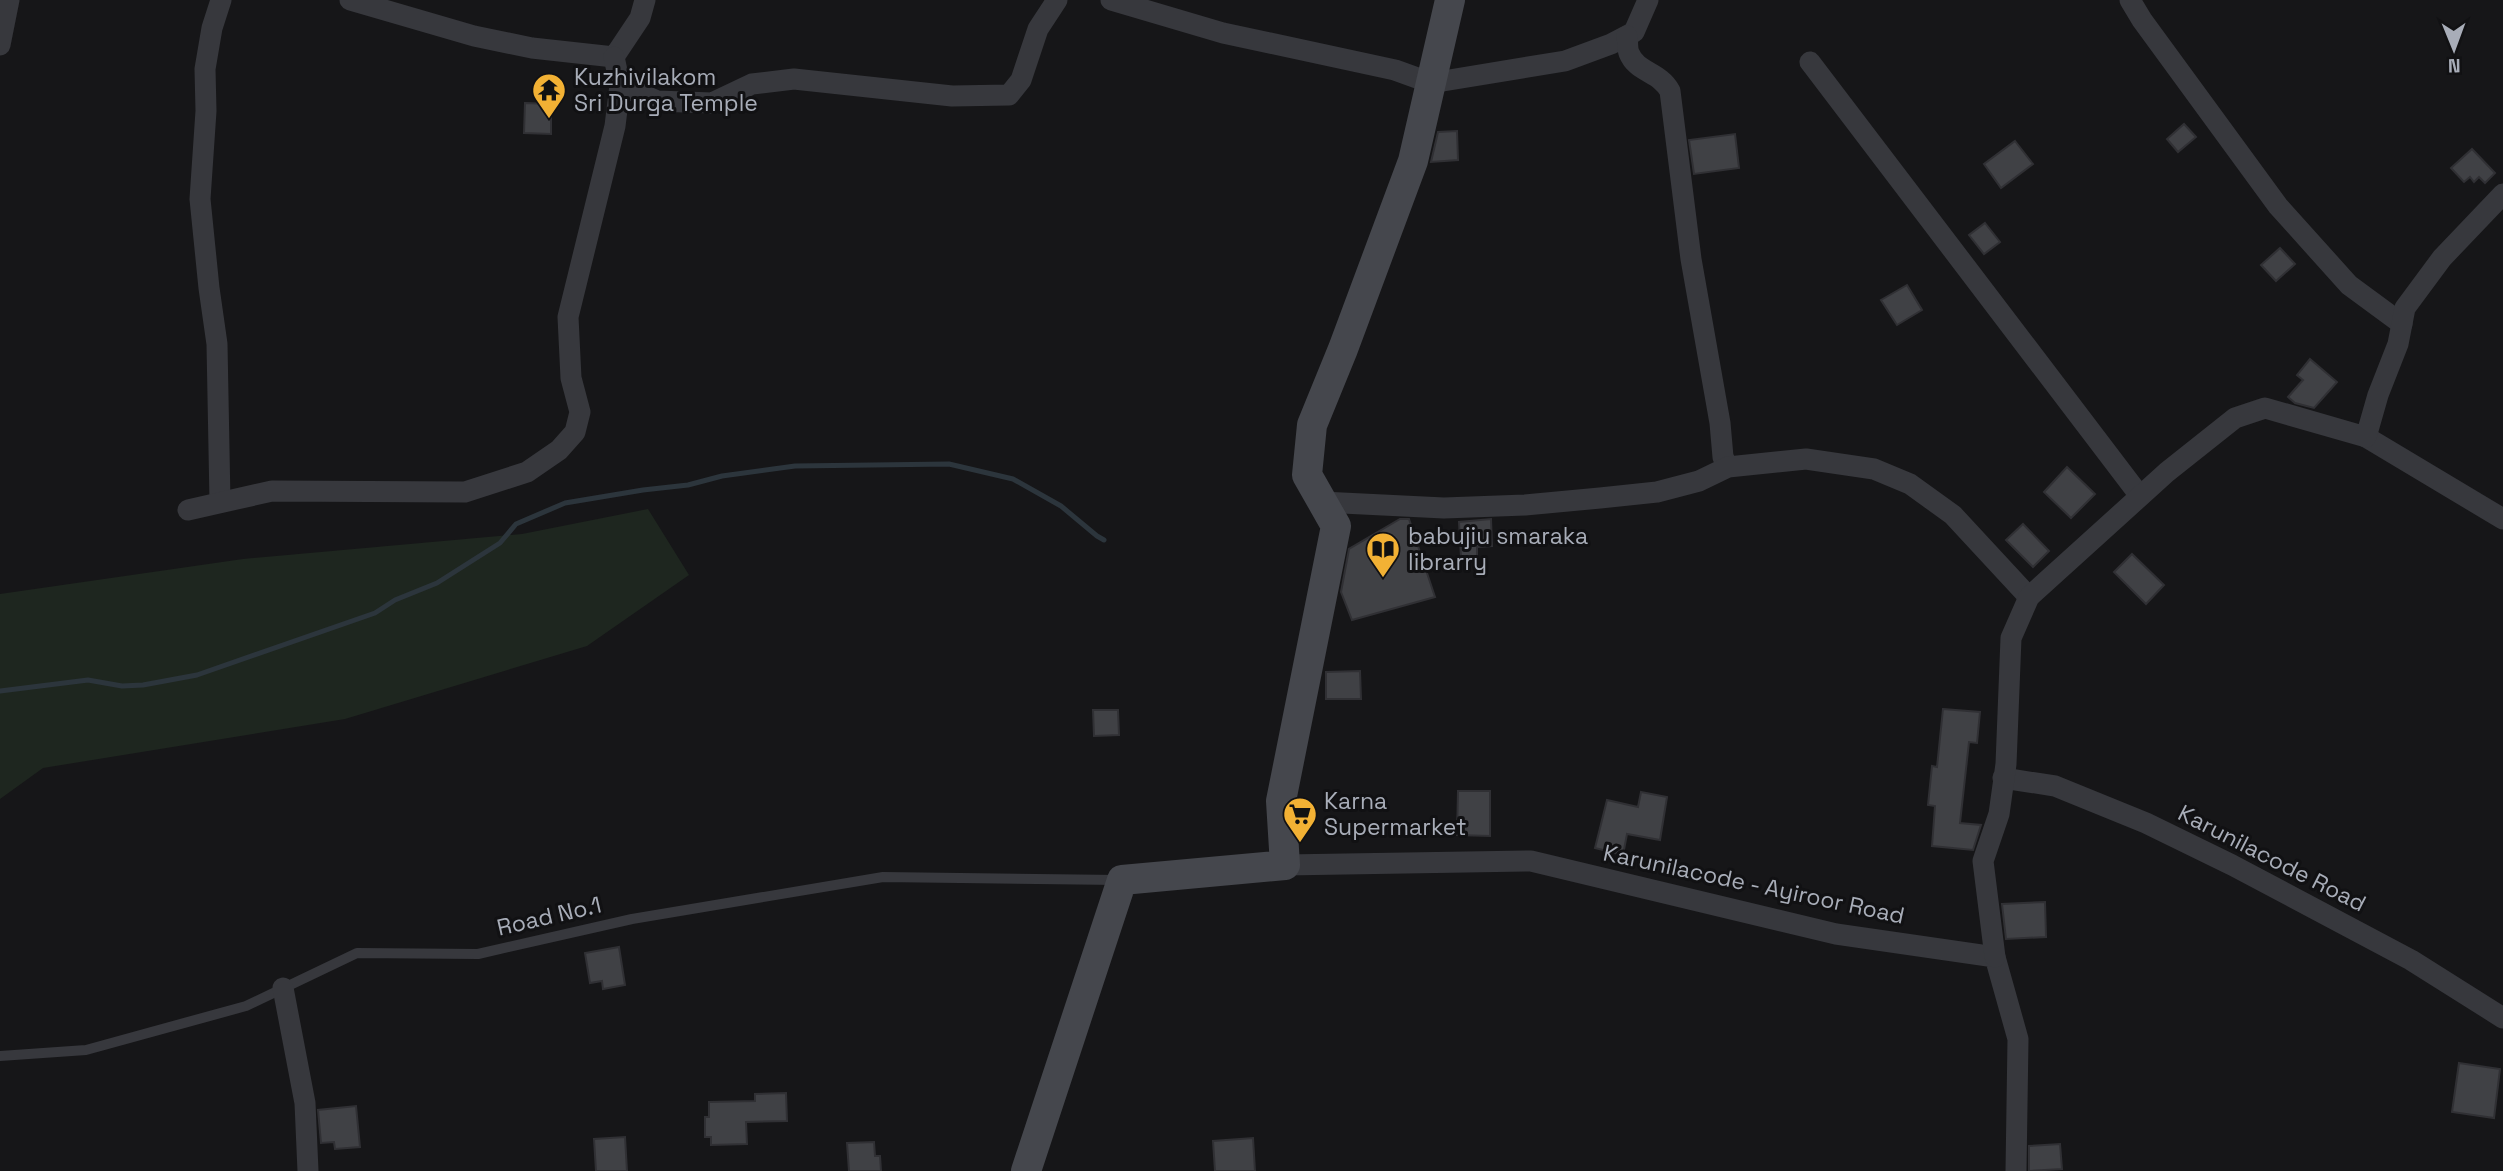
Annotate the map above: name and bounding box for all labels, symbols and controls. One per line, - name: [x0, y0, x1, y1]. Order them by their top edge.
- north arrow: [2419, 14, 2489, 84]
- text: N: [2448, 53, 2461, 78]
- place label: Kuzhivilakom Sri Durga Temple: [574, 62, 758, 118]
- temple icon: Kuzhivilakom Sri Durga Temple: [530, 71, 568, 120]
- place label: babujiu smaraka librarry: [1408, 521, 1588, 577]
- library icon: babujiu smaraka librarry: [1364, 530, 1402, 579]
- place label: Karna Supermarket: [1324, 786, 1466, 842]
- supermarket icon: Karna Supermarket: [1281, 795, 1319, 844]
- street label: Karunilacode Road: [2173, 798, 2371, 918]
- street label: Karunilacode - Ayiroor Road: [1601, 837, 1907, 931]
- street label: Road No.1: [494, 889, 604, 943]

